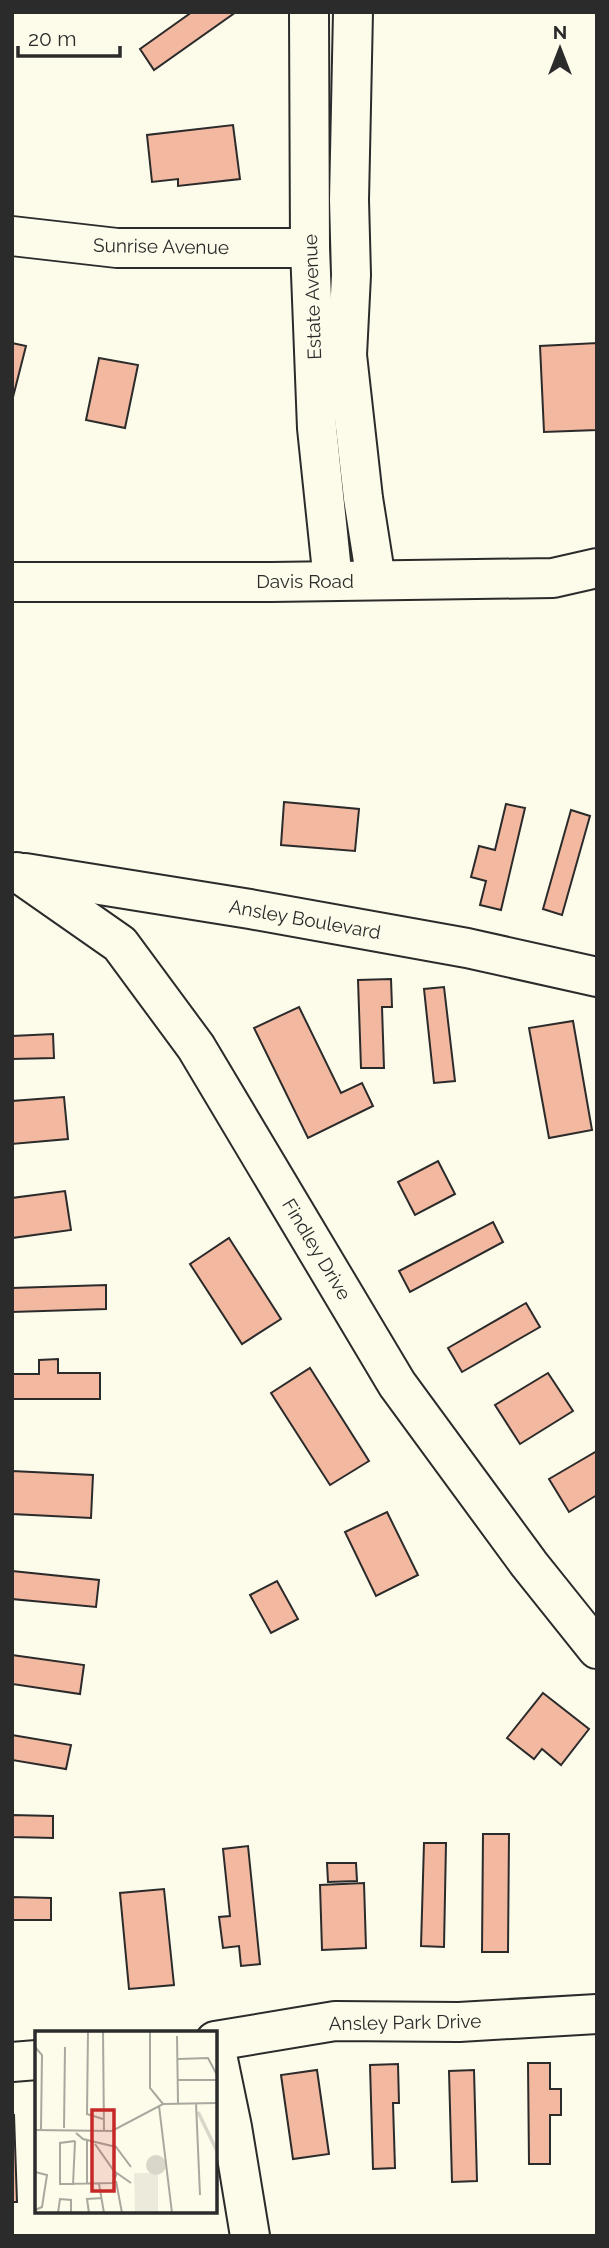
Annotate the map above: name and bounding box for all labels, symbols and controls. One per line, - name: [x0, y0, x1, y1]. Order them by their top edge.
- scale bar: [18, 14, 119, 58]
- north arrow: [525, 14, 595, 84]
- text: N: [553, 21, 567, 43]
- text: 20 m: [28, 26, 76, 51]
- street label: Sunrise Avenue: [93, 234, 229, 258]
- street label: Estate Avenue: [299, 234, 325, 360]
- street label: Davis Road: [256, 570, 354, 592]
- street label: Ansley Boulevard: [227, 895, 383, 943]
- street label: Findley Drive: [278, 1194, 356, 1304]
- street label: Ansley Park Drive: [328, 2010, 482, 2034]
- inset map: [35, 2031, 217, 2213]

